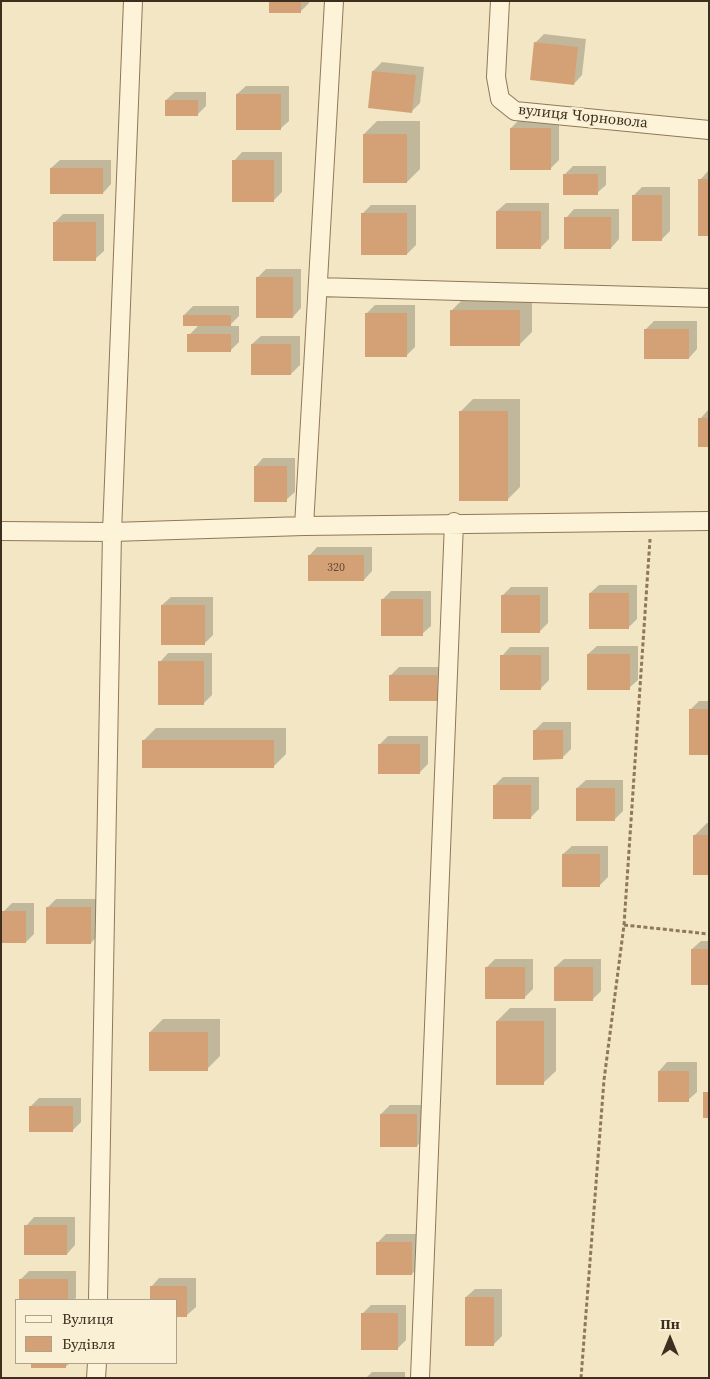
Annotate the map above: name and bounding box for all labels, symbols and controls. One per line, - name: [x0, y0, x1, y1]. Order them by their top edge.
- street label: вулиця Чорновола: [517, 101, 649, 133]
- house number: 320: [327, 561, 345, 575]
- legend: [15, 1299, 178, 1364]
- text: Вулиця: [62, 1308, 114, 1329]
- north arrow: [645, 1314, 695, 1364]
- text: Пн: [660, 1314, 680, 1334]
- text: Будівля: [62, 1333, 115, 1354]

